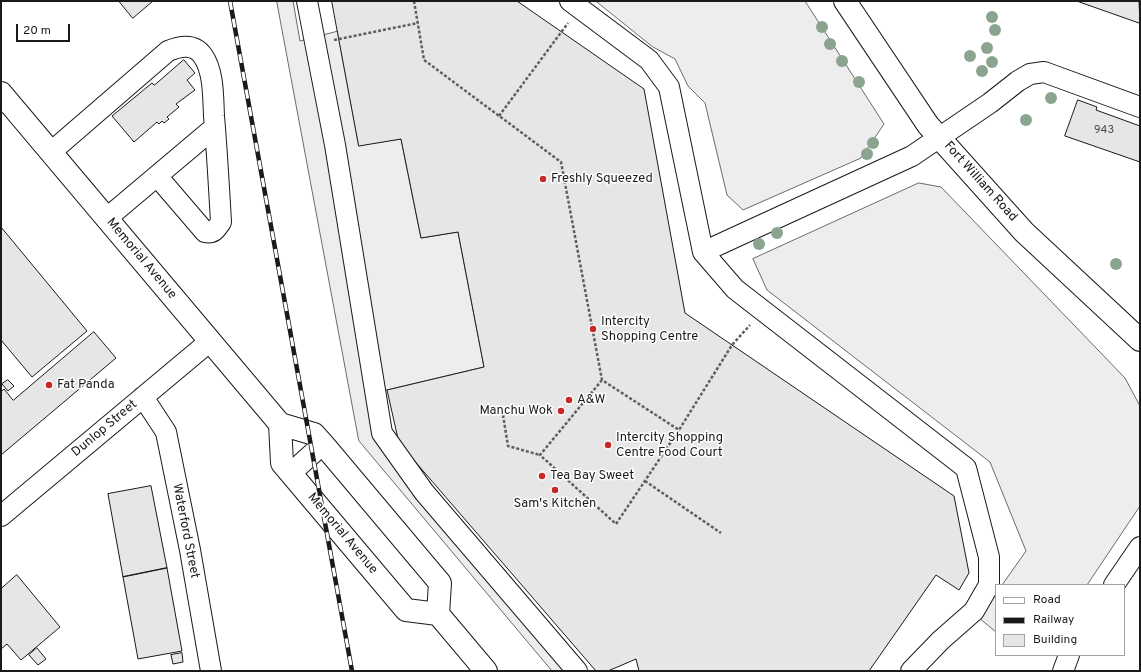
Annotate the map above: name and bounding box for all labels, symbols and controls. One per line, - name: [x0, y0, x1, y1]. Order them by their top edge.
- scale bar: [18, 16, 72, 42]
- text: 20 m: [23, 23, 51, 39]
- house number: 943: [1094, 124, 1114, 138]
- street label: Fort William Road: [940, 139, 1020, 225]
- place label: Freshly Squeezed: [551, 171, 653, 187]
- marker: Freshly Squeezed: [538, 174, 548, 184]
- street label: Memorial Avenue: [103, 215, 179, 303]
- place label: Intercity Shopping Centre: [601, 314, 698, 345]
- marker: Intercity Shopping Centre: [588, 324, 598, 334]
- place label: Fat Panda: [57, 377, 114, 393]
- marker: Fat Panda: [44, 380, 54, 390]
- place label: A&W: [577, 392, 605, 408]
- marker: A&W: [564, 395, 574, 405]
- street label: Dunlop Street: [69, 397, 141, 461]
- place label: Manchu Wok: [479, 403, 553, 419]
- marker: Manchu Wok: [556, 406, 566, 416]
- place label: Intercity Shopping Centre Food Court: [616, 430, 723, 461]
- marker: Intercity Shopping Centre Food Court: [603, 440, 613, 450]
- place label: Tea Bay Sweet: [550, 468, 634, 484]
- marker: Tea Bay Sweet: [537, 471, 547, 481]
- street label: Waterford Street: [168, 482, 202, 580]
- marker: Sam's Kitchen: [550, 485, 560, 495]
- street label: Memorial Avenue: [304, 490, 380, 578]
- place label: Sam's Kitchen: [514, 496, 596, 512]
- legend: [995, 584, 1125, 656]
- text: Road: [1033, 592, 1061, 608]
- text: Railway: [1033, 612, 1074, 628]
- text: Building: [1033, 632, 1077, 648]

